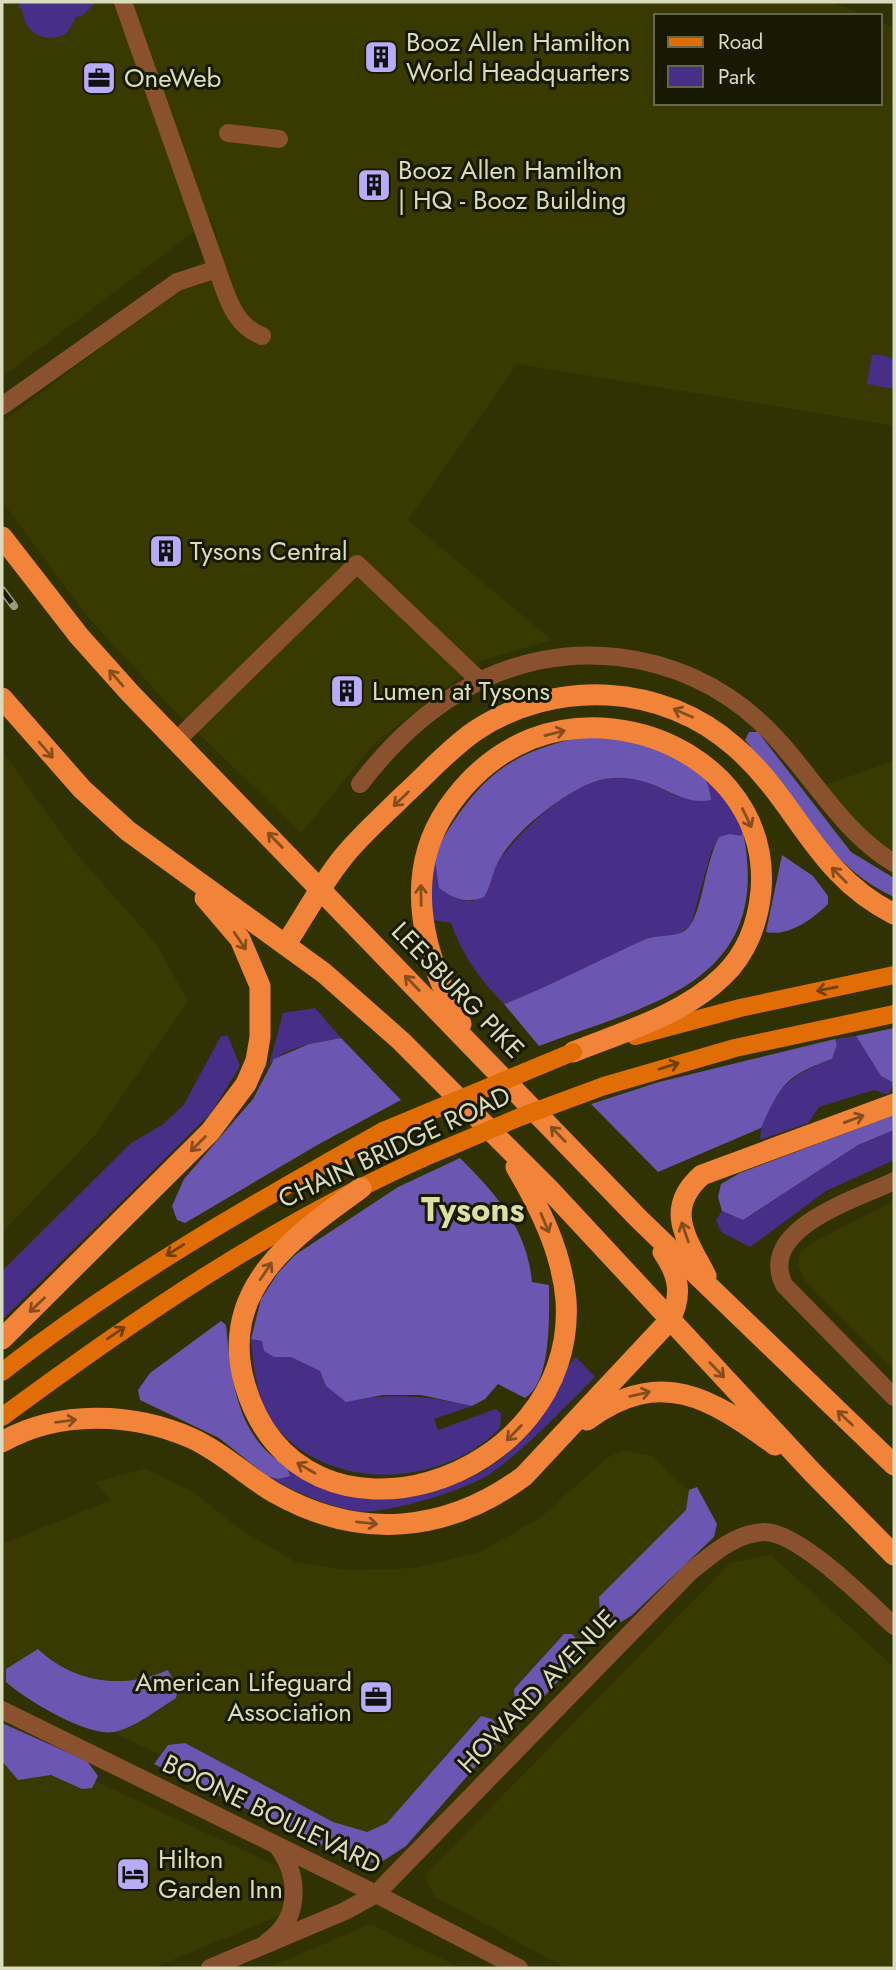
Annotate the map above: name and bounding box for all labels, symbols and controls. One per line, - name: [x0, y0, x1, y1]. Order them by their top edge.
- legend: [654, 14, 882, 105]
- place label: Booz Allen Hamilton World Headquarters: [406, 23, 630, 91]
- text: Road: [718, 27, 763, 57]
- building icon: Booz Allen Hamilton World Headquarters: [362, 38, 400, 76]
- office icon: OneWeb: [80, 59, 118, 97]
- place label: OneWeb: [124, 59, 221, 97]
- text: Park: [718, 62, 756, 92]
- place label: Booz Allen Hamilton | HQ - Booz Building: [398, 151, 626, 219]
- building icon: Booz Allen Hamilton | HQ - Booz Building: [355, 166, 393, 204]
- building icon: Tysons Central: [147, 532, 185, 570]
- place label: Tysons Central: [190, 532, 348, 570]
- one-way arrow: [108, 669, 124, 687]
- building icon: Lumen at Tysons: [328, 672, 366, 710]
- place label: Lumen at Tysons: [372, 672, 550, 710]
- one-way arrow: [673, 706, 694, 720]
- one-way arrow: [543, 726, 566, 739]
- one-way arrow: [38, 741, 54, 759]
- one-way arrow: [393, 790, 410, 807]
- one-way arrow: [741, 807, 755, 828]
- one-way arrow: [266, 832, 283, 849]
- one-way arrow: [830, 866, 847, 883]
- one-way arrow: [414, 884, 428, 907]
- street label: LEESBURG PIKE: [383, 913, 533, 1067]
- one-way arrow: [233, 930, 247, 950]
- one-way arrow: [404, 975, 421, 992]
- one-way arrow: [816, 982, 839, 996]
- one-way arrow: [658, 1058, 680, 1071]
- street label: CHAIN BRIDGE ROAD: [272, 1076, 516, 1218]
- one-way arrow: [843, 1112, 865, 1124]
- one-way arrow: [550, 1125, 566, 1143]
- one-way arrow: [190, 1135, 207, 1152]
- district label: Tysons: [421, 1186, 525, 1233]
- one-way arrow: [539, 1211, 552, 1233]
- one-way arrow: [678, 1222, 690, 1244]
- one-way arrow: [166, 1243, 185, 1258]
- one-way arrow: [259, 1262, 273, 1281]
- one-way arrow: [29, 1296, 46, 1313]
- one-way arrow: [106, 1326, 125, 1340]
- one-way arrow: [708, 1361, 725, 1378]
- one-way arrow: [628, 1387, 651, 1401]
- one-way arrow: [836, 1409, 853, 1426]
- one-way arrow: [54, 1414, 77, 1427]
- one-way arrow: [506, 1424, 523, 1441]
- one-way arrow: [297, 1461, 317, 1475]
- one-way arrow: [355, 1517, 378, 1530]
- street label: HOWARD AVENUE: [449, 1600, 625, 1782]
- place label: American Lifeguard Association: [135, 1663, 352, 1731]
- office icon: American Lifeguard Association: [357, 1678, 395, 1716]
- street label: BOONE BOULEVARD: [156, 1745, 388, 1883]
- place label: Hilton Garden Inn: [158, 1840, 283, 1908]
- hotel icon: Hilton Garden Inn: [114, 1855, 152, 1893]

